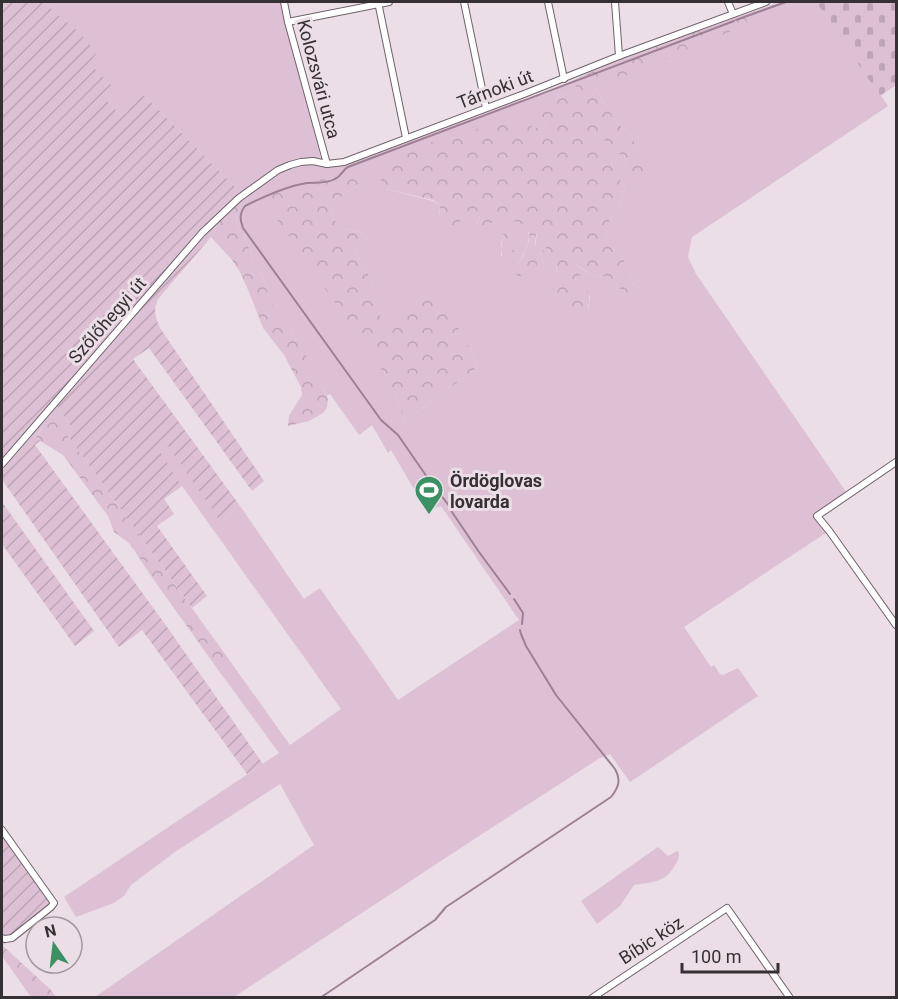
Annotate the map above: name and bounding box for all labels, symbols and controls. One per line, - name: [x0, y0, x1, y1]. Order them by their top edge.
- street label: Kolozsvári utca: [293, 17, 345, 141]
- street label: Tárnoki út: [454, 65, 536, 113]
- street label: Szőlőhegyi út: [64, 273, 150, 367]
- place label: Ördöglovas lovarda: [450, 470, 542, 512]
- sports icon: Ördöglovas lovarda: [413, 474, 445, 516]
- street label: Bíbic köz: [615, 911, 687, 968]
- north arrow: [24, 915, 84, 975]
- text: N: [43, 920, 58, 942]
- scale bar: [682, 936, 778, 974]
- text: 100 m: [691, 946, 742, 967]

